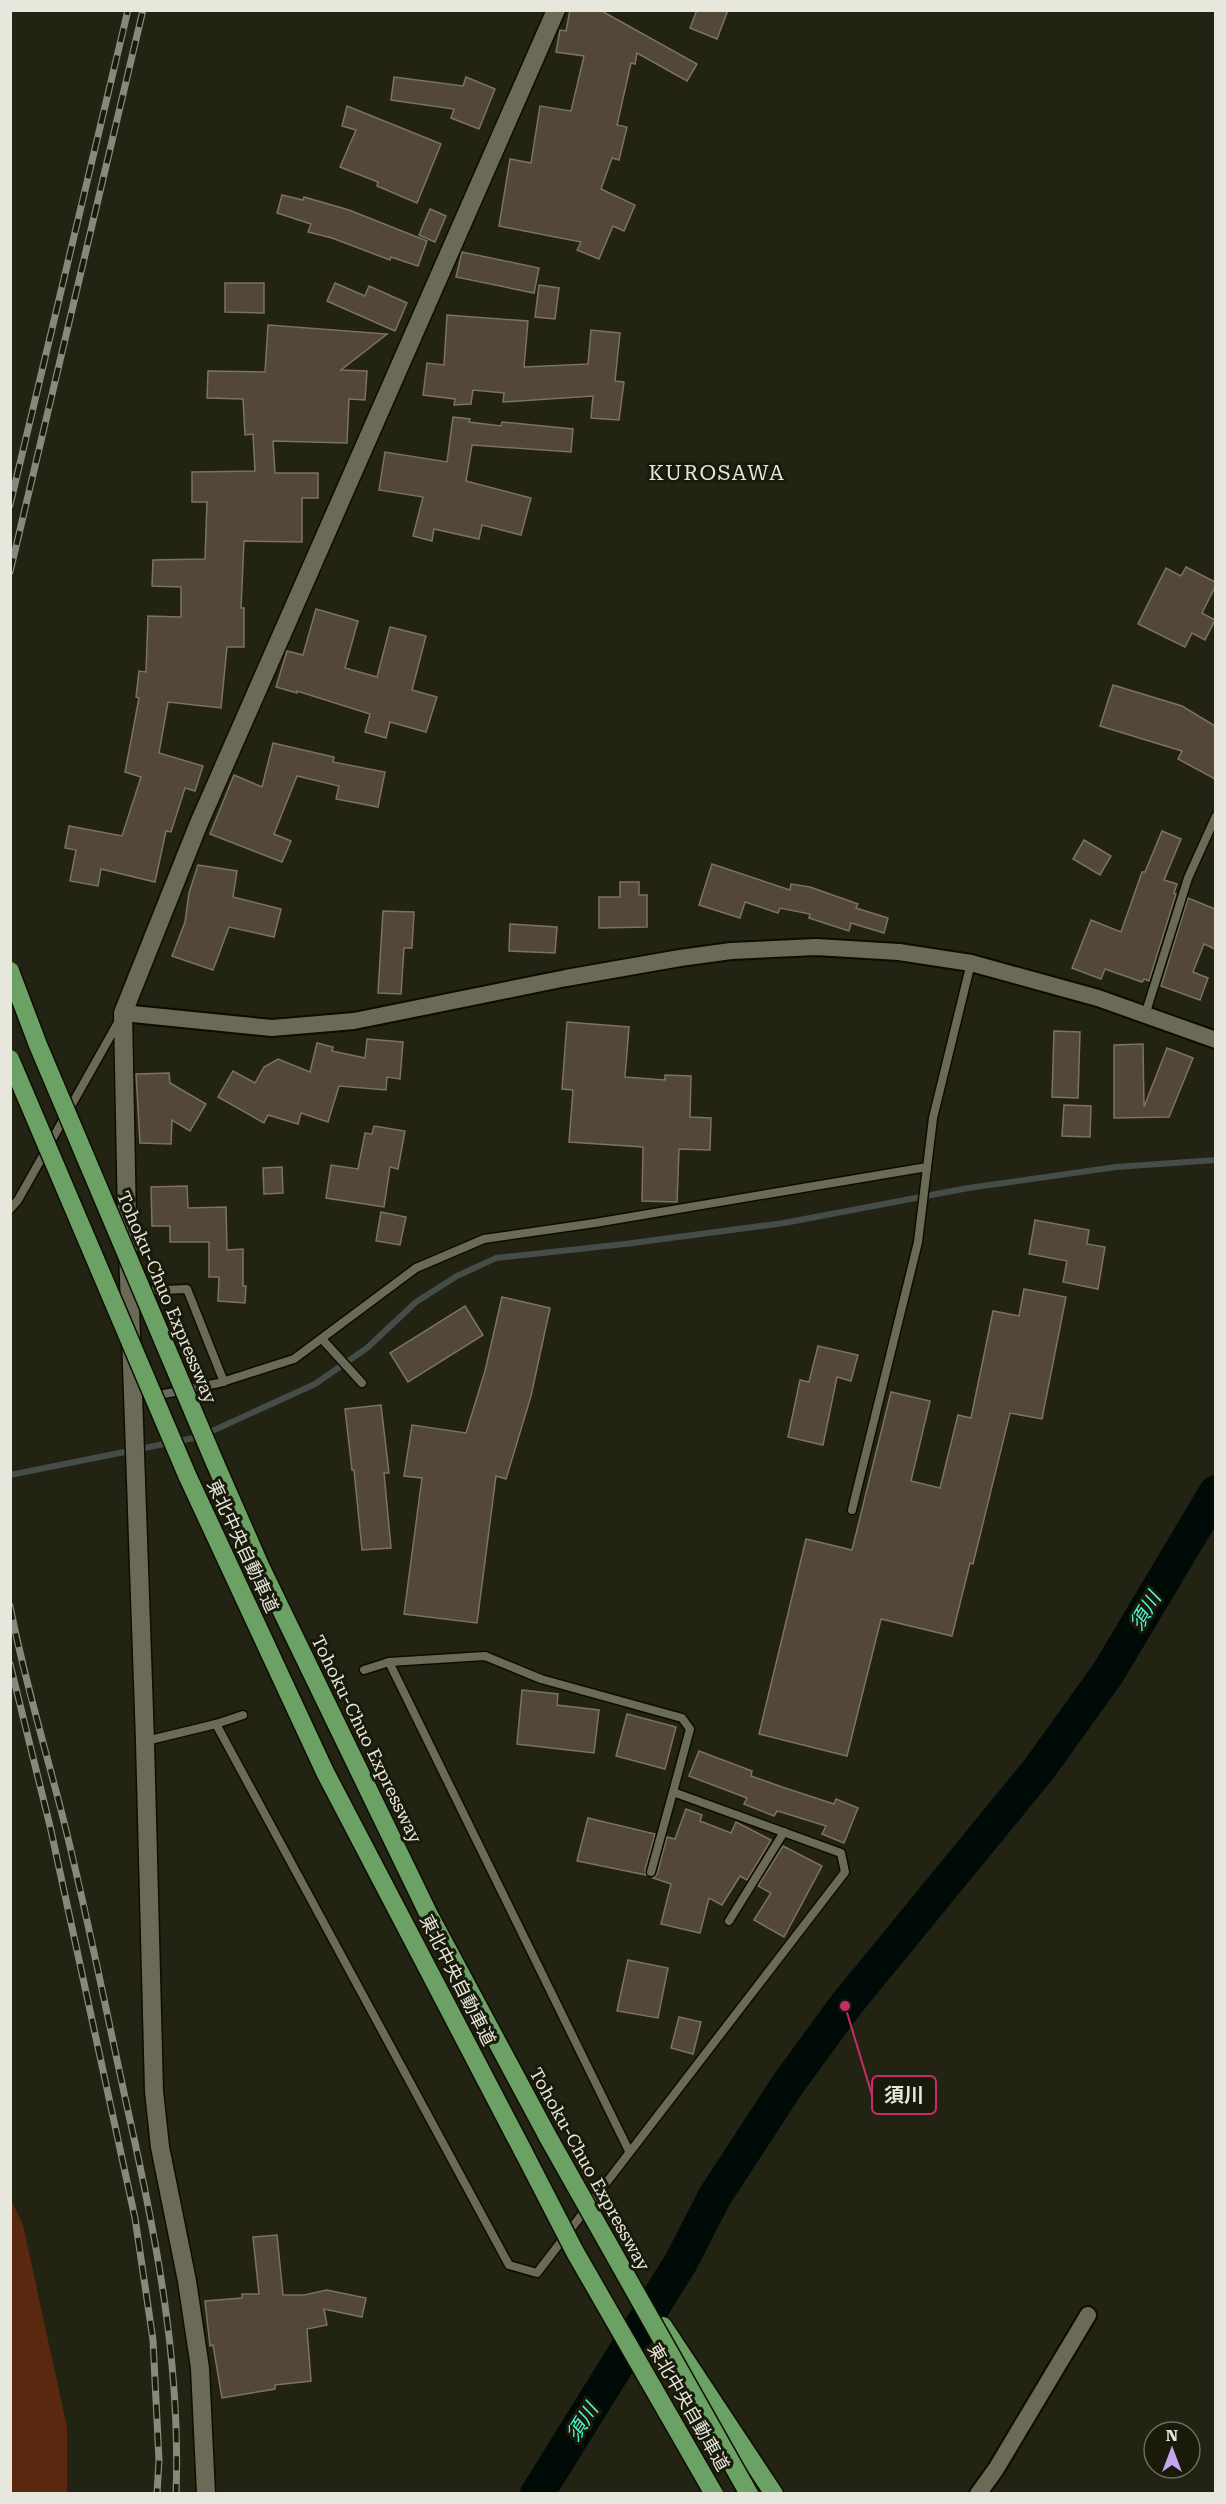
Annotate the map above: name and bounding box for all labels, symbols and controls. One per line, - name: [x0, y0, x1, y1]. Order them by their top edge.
- district label: KUROSAWA: [648, 461, 786, 485]
- street label: Tohoku-Chuo Expressway: [113, 1188, 221, 1407]
- street label: 東北中央自動車道: [203, 1476, 283, 1616]
- water label: 須川: [1124, 1586, 1167, 1634]
- street label: Tohoku-Chuo Expressway: [307, 1632, 427, 1847]
- street label: 東北中央自動車道: [416, 1911, 500, 2049]
- street label: Tohoku-Chuo Expressway: [525, 2064, 655, 2274]
- callout: 須川: [872, 2076, 936, 2114]
- text: 須川: [884, 2083, 924, 2107]
- street label: 東北中央自動車道: [644, 2339, 734, 2475]
- water label: 須川: [561, 2397, 604, 2445]
- north arrow: [1142, 2420, 1202, 2480]
- text: N: [1166, 2426, 1178, 2445]

